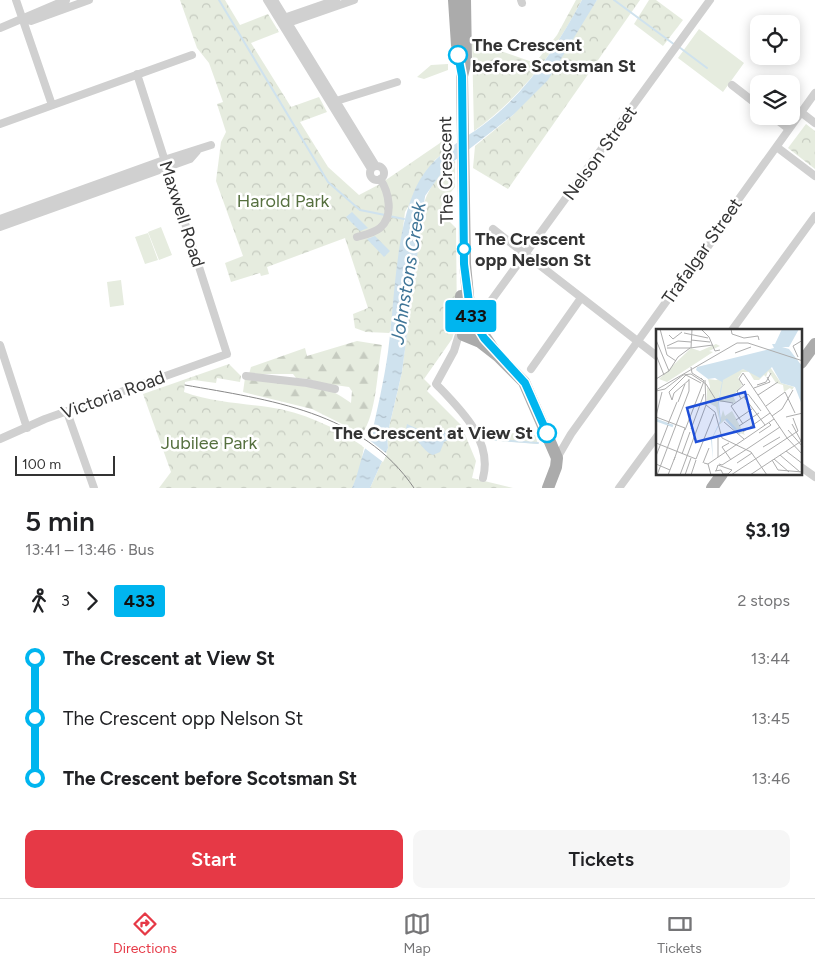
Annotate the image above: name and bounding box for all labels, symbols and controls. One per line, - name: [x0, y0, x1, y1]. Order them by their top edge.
- map controls: [750, 15, 800, 125]
- button: locate: [750, 15, 800, 65]
- place label: The Crescent before Scotsman St: [472, 34, 636, 77]
- marker: The Crescent before Scotsman St: [448, 45, 468, 65]
- button: layers: [750, 75, 800, 125]
- street label: Nelson Street: [558, 101, 642, 205]
- street label: The Crescent: [434, 116, 458, 224]
- street label: Maxwell Road: [154, 158, 210, 270]
- park label: Harold Park: [237, 190, 329, 212]
- street label: Trafalgar Street: [657, 193, 747, 308]
- water label: Johnstons Creek: [385, 199, 431, 347]
- place label: The Crescent opp Nelson St: [475, 228, 591, 271]
- marker: The Crescent opp Nelson St: [457, 242, 471, 256]
- line badge: 433: [442, 300, 500, 332]
- text: 433: [455, 305, 487, 327]
- inset map: [656, 329, 802, 476]
- street label: Victoria Road: [58, 366, 168, 424]
- place label: The Crescent at View St: [332, 422, 533, 444]
- marker: The Crescent at View St: [537, 423, 557, 443]
- park label: Jubilee Park: [161, 432, 257, 454]
- scale bar: [15, 453, 115, 476]
- text: 100 m: [22, 456, 61, 473]
- text: 5 min: [25, 504, 95, 538]
- text: $3.19: [745, 519, 790, 542]
- text: 13:41 – 13:46 · Bus: [25, 540, 154, 559]
- icon: walk: [25, 587, 53, 615]
- icon: forward: [78, 587, 106, 615]
- text: 433: [124, 590, 155, 612]
- text: 3: [61, 591, 70, 610]
- text: 2 stops: [737, 591, 790, 610]
- text: The Crescent at View St: [63, 647, 275, 670]
- text: 13:44: [751, 649, 790, 668]
- text: The Crescent opp Nelson St: [63, 707, 303, 730]
- text: 13:45: [752, 709, 790, 728]
- text: The Crescent before Scotsman St: [63, 767, 357, 790]
- text: 13:46: [752, 769, 790, 788]
- button: Start: [25, 830, 403, 888]
- button: Tickets: [413, 830, 790, 888]
- tab: Directions: [113, 910, 177, 957]
- tab: Map: [403, 910, 431, 957]
- tab: Tickets: [657, 910, 702, 957]

